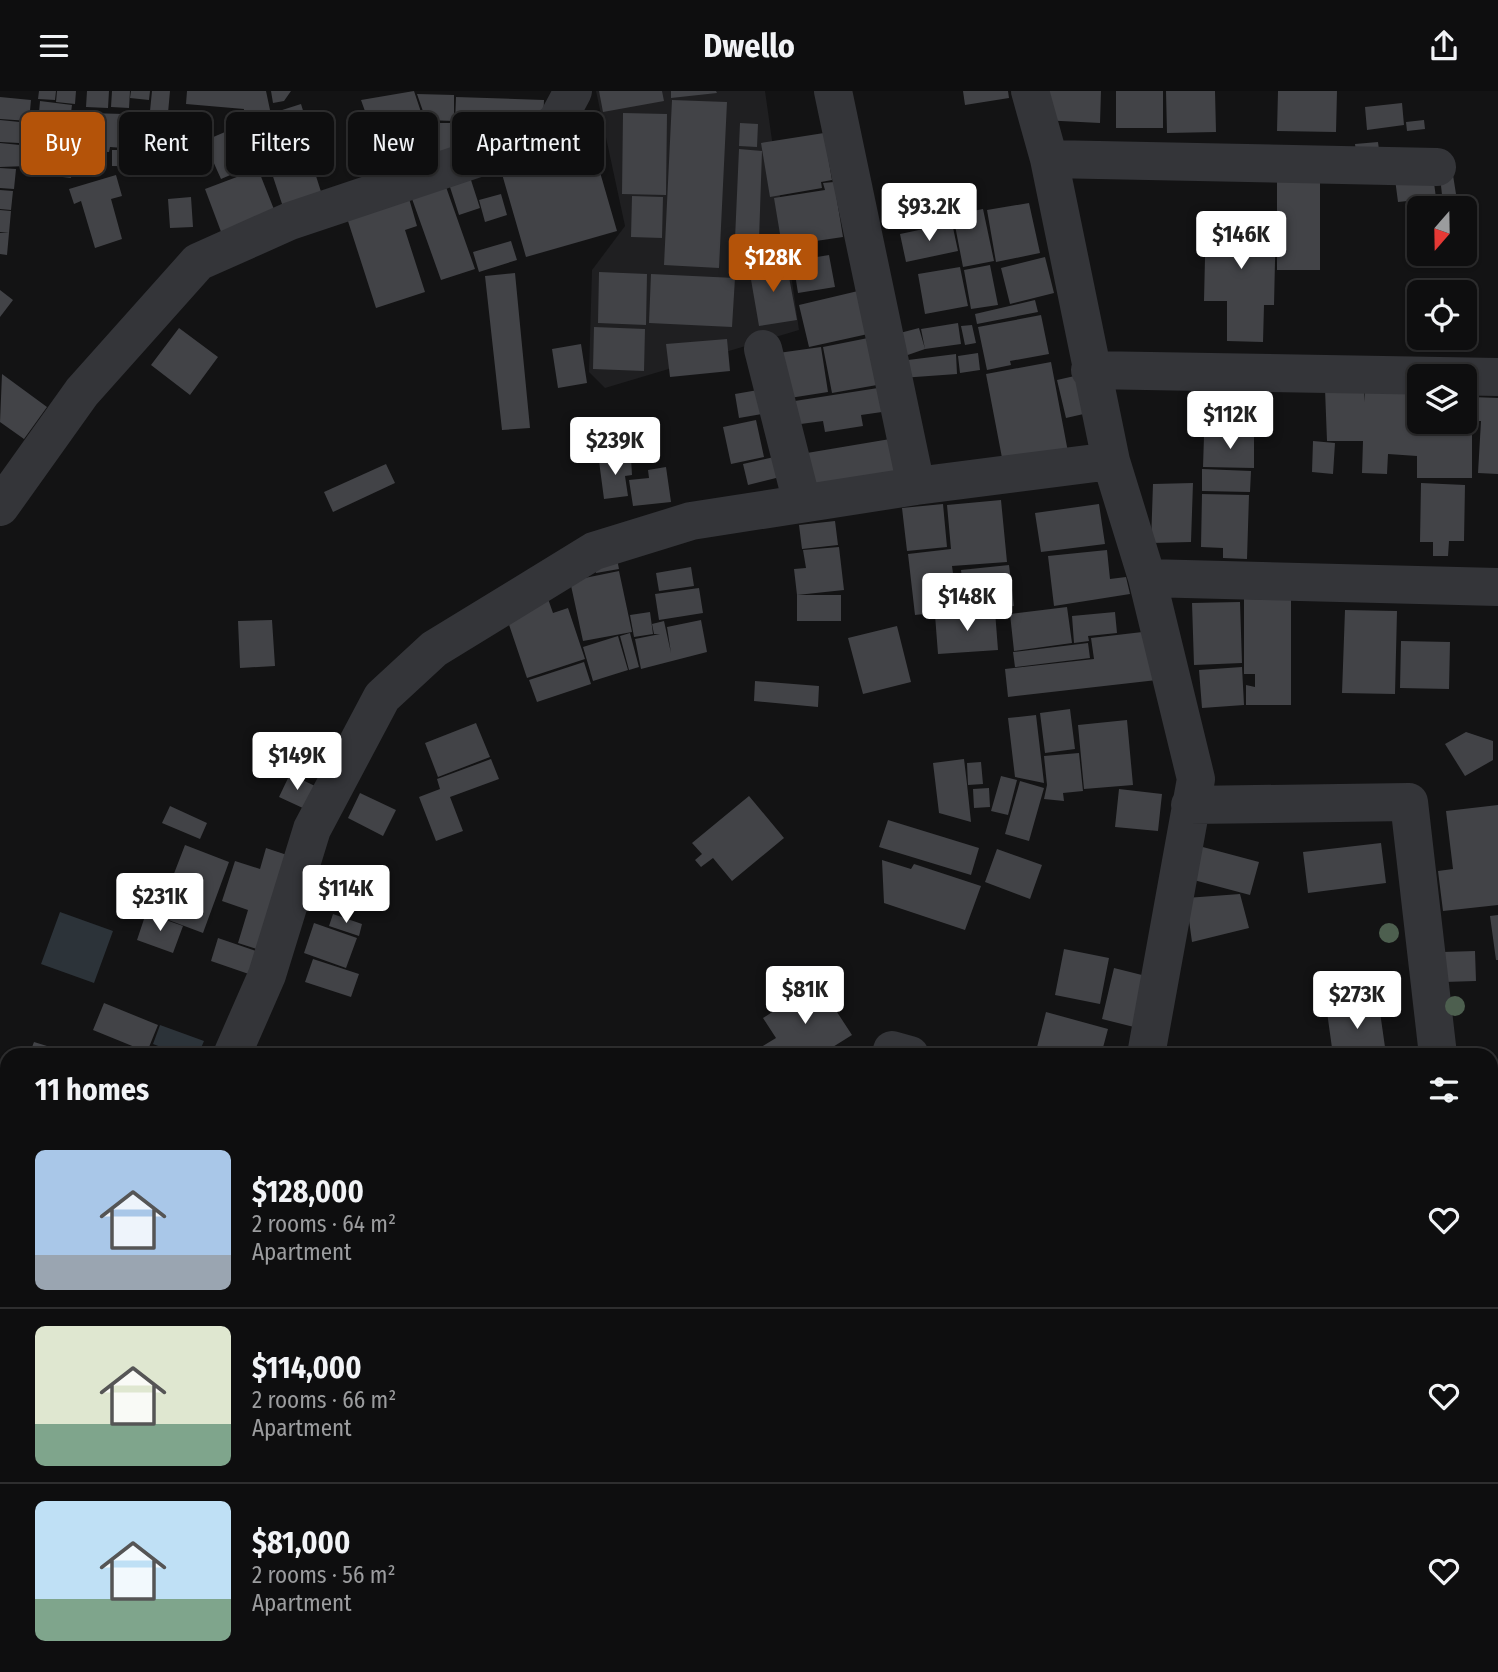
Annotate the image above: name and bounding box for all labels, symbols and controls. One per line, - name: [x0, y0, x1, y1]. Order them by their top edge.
- icon: menu: [35, 27, 73, 65]
- text: Dwello: [703, 27, 795, 65]
- icon: share: [1425, 27, 1463, 65]
- chip: Buy: [21, 112, 105, 175]
- chip: Rent: [119, 112, 212, 175]
- chip: Filters: [226, 112, 334, 175]
- chip: New: [348, 112, 438, 175]
- chip: Apartment: [452, 112, 604, 175]
- pin: $93.2K: [872, 183, 986, 243]
- text: $93.2K: [898, 192, 960, 220]
- north arrow: [1407, 196, 1477, 266]
- map controls: [1407, 196, 1477, 434]
- pin: $146K: [1192, 211, 1290, 271]
- text: $146K: [1212, 220, 1270, 248]
- pin: $128K: [724, 235, 822, 294]
- text: $128K: [745, 243, 801, 271]
- button: locate: [1407, 280, 1477, 350]
- button: layers: [1407, 364, 1477, 434]
- pin: $112K: [1181, 391, 1279, 451]
- text: $112K: [1203, 400, 1257, 428]
- pin: $239K: [566, 417, 664, 477]
- text: $239K: [586, 426, 644, 454]
- pin: $148K: [918, 573, 1016, 633]
- text: $148K: [938, 582, 996, 610]
- pin: $149K: [248, 733, 346, 792]
- text: $149K: [268, 741, 326, 769]
- pin: $114K: [297, 865, 395, 925]
- pin: $231K: [111, 873, 209, 933]
- text: $114K: [319, 874, 373, 902]
- text: $231K: [132, 882, 188, 910]
- pin: $81K: [764, 967, 846, 1026]
- pin: $273K: [1308, 971, 1406, 1031]
- text: $81K: [782, 975, 828, 1003]
- text: $273K: [1329, 980, 1385, 1008]
- icon: filters: [1425, 1071, 1463, 1109]
- text: 11 homes: [35, 1072, 149, 1108]
- text: $128,000: [252, 1174, 364, 1210]
- icon: home: [91, 1178, 175, 1262]
- icon: heart: [1425, 1201, 1463, 1239]
- text: 2 rooms · 64 m²: [252, 1210, 396, 1238]
- text: Apartment: [252, 1238, 352, 1266]
- text: $114,000: [252, 1350, 362, 1386]
- icon: home: [91, 1354, 175, 1438]
- icon: heart: [1425, 1377, 1463, 1415]
- text: 2 rooms · 66 m²: [252, 1386, 396, 1414]
- text: Apartment: [252, 1414, 352, 1442]
- text: $81,000: [252, 1525, 350, 1561]
- icon: home: [91, 1529, 175, 1613]
- icon: heart: [1425, 1552, 1463, 1590]
- text: 2 rooms · 56 m²: [252, 1561, 396, 1589]
- text: Apartment: [252, 1589, 352, 1617]

